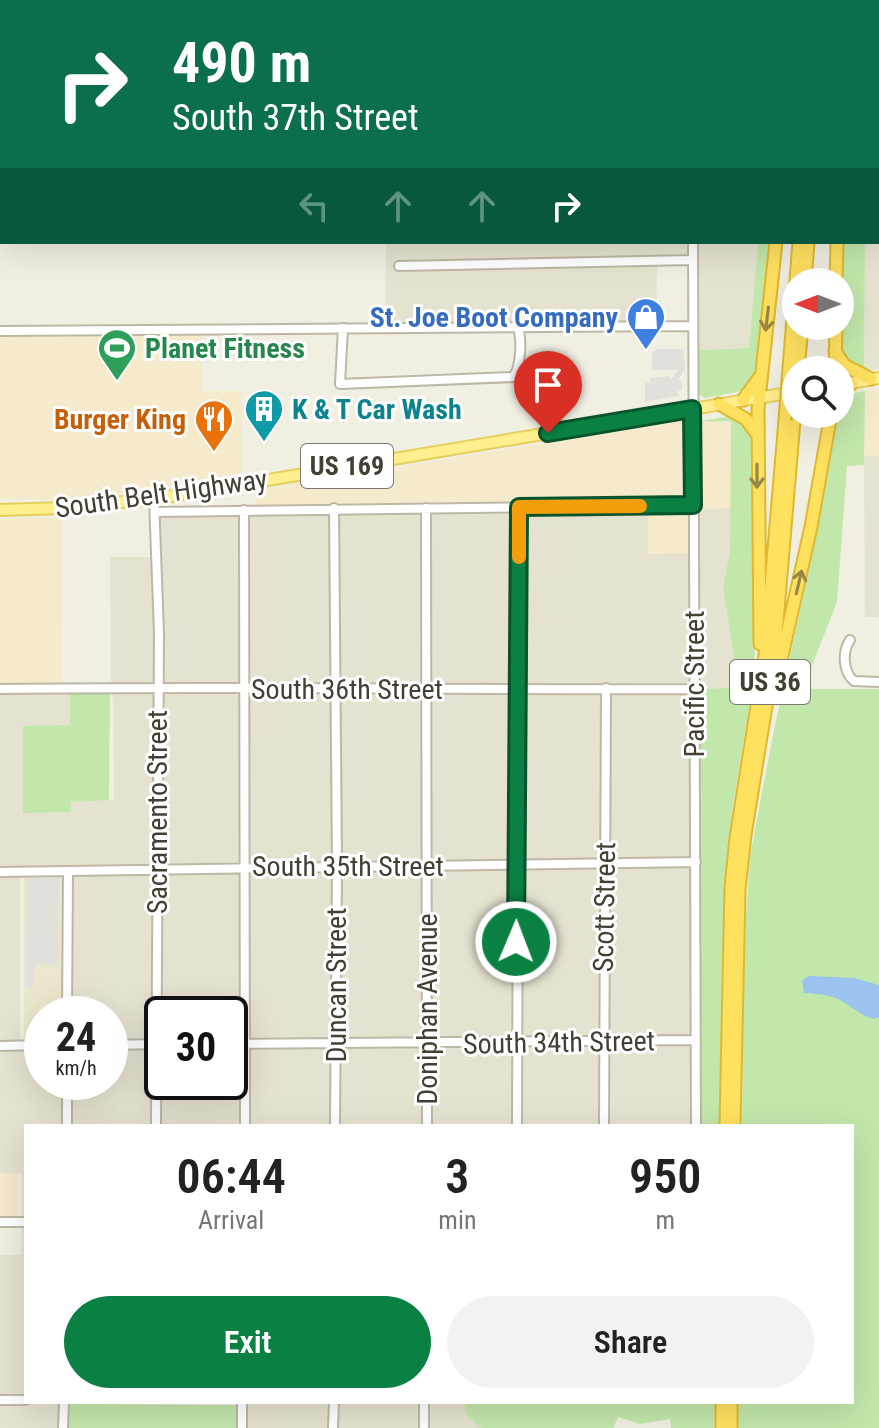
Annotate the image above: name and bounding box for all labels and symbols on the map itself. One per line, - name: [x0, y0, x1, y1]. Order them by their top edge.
- north arrow: [782, 268, 854, 340]
- shop icon: St. Joe Boot Company: [625, 296, 667, 351]
- place label: St. Joe Boot Company: [370, 301, 619, 334]
- one-way arrow: [760, 306, 775, 332]
- sports icon: Planet Fitness: [96, 327, 138, 382]
- place label: Planet Fitness: [145, 332, 305, 365]
- pin: [514, 351, 582, 433]
- building icon: K & T Car Wash: [243, 388, 285, 443]
- place label: K & T Car Wash: [292, 393, 462, 426]
- restaurant icon: Burger King: [193, 398, 235, 453]
- place label: Burger King: [54, 403, 186, 436]
- road number: US 169: [301, 444, 393, 488]
- street label: South Belt Highway: [53, 462, 270, 525]
- one-way arrow: [749, 462, 765, 489]
- one-way arrow: [792, 570, 807, 595]
- street label: Pacific Street: [678, 611, 711, 757]
- road number: US 36: [730, 660, 810, 704]
- street label: South 36th Street: [251, 673, 443, 706]
- street label: Sacramento Street: [141, 710, 174, 914]
- street label: Scott Street: [587, 842, 622, 972]
- street label: South 35th Street: [252, 850, 444, 883]
- position arrow: [474, 900, 558, 984]
- street label: Duncan Street: [320, 907, 353, 1063]
- street label: Doniphan Avenue: [411, 913, 444, 1105]
- speed limit sign: 30: [144, 996, 248, 1100]
- street label: South 34th Street: [463, 1024, 655, 1061]

